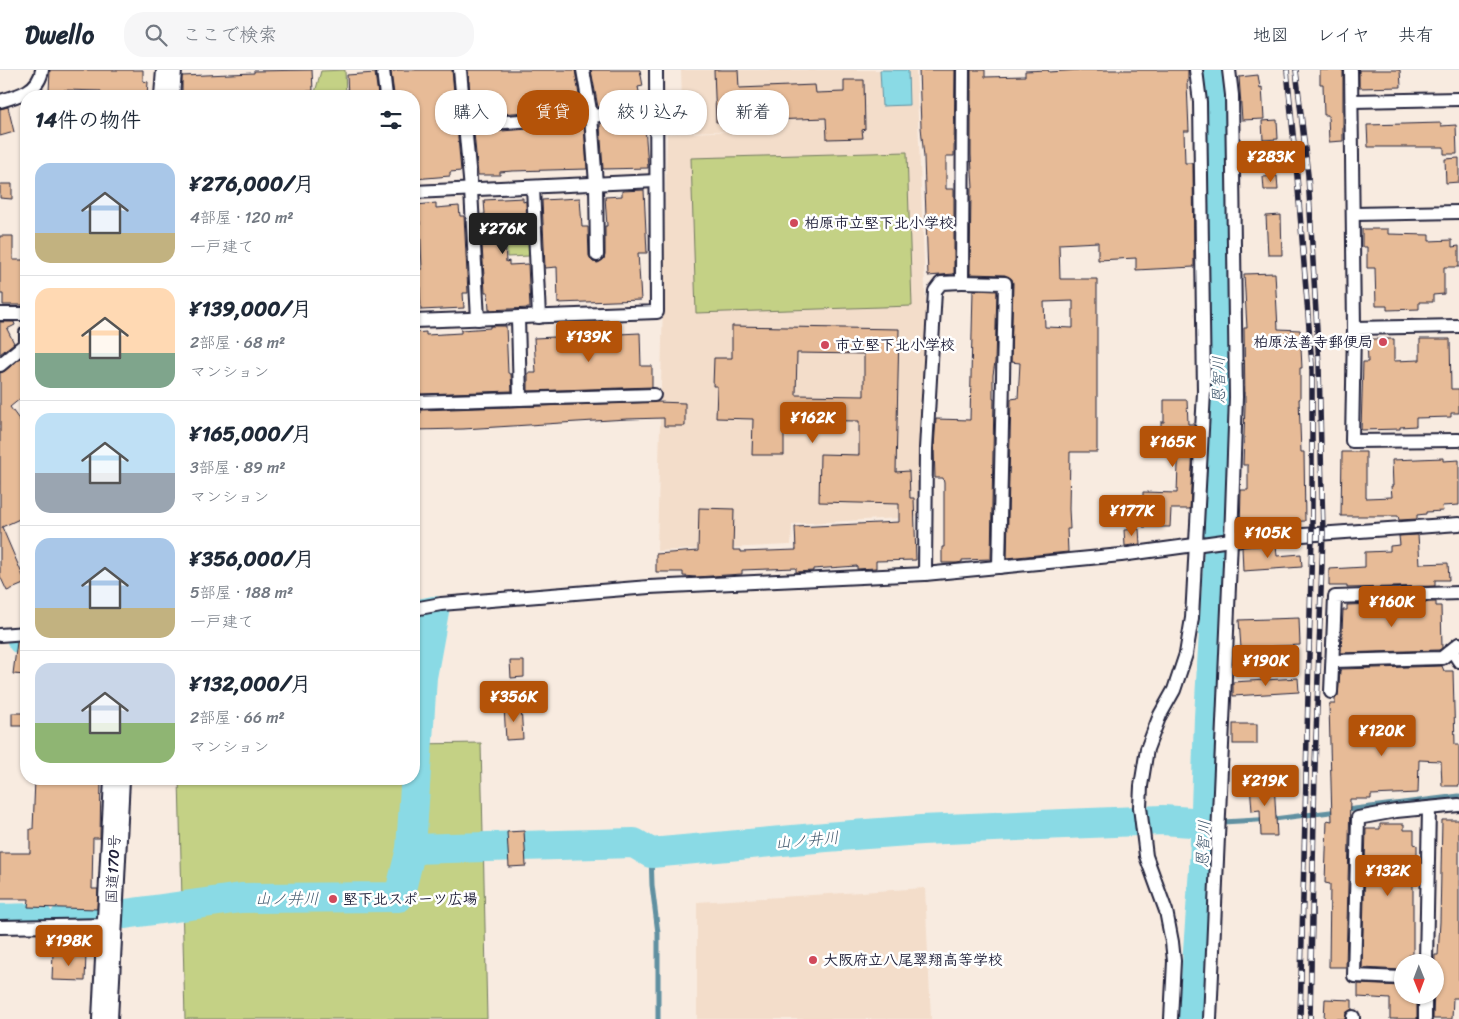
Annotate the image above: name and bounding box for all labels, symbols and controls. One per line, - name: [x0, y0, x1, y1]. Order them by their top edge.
- search box: [124, 12, 474, 57]
- text: Dwello: [25, 14, 94, 56]
- text: ここで検索: [182, 18, 277, 51]
- text: 地図: [1253, 19, 1289, 51]
- text: レイヤ: [1317, 19, 1370, 51]
- text: 共有: [1398, 19, 1434, 51]
- icon: search: [142, 21, 170, 49]
- chip: 購入: [435, 90, 507, 135]
- chip: 賃貸: [517, 90, 589, 135]
- chip: 絞り込み: [599, 90, 707, 135]
- chip: 新着: [717, 90, 789, 135]
- text: 14件の物件: [35, 101, 141, 139]
- icon: filters: [377, 106, 405, 134]
- pin: ¥283K: [1236, 140, 1306, 183]
- text: ¥283K: [1248, 142, 1294, 171]
- text: ¥276,000/月: [190, 165, 315, 203]
- icon: home: [75, 183, 135, 243]
- text: 4部屋 · 120 m²: [190, 203, 294, 232]
- place label: 柏原市立堅下北小学校: [804, 210, 954, 236]
- pin: ¥276K: [468, 212, 538, 255]
- text: ¥276K: [480, 214, 526, 243]
- marker: 柏原市立堅下北小学校: [788, 217, 800, 229]
- text: 一戸建て: [190, 232, 254, 261]
- text: ¥139,000/月: [190, 290, 312, 328]
- icon: home: [75, 308, 135, 368]
- pin: ¥139K: [554, 320, 624, 363]
- text: ¥139K: [567, 322, 611, 351]
- text: 2部屋 · 68 m²: [190, 328, 285, 357]
- place label: 柏原法善寺郵便局: [1253, 329, 1373, 355]
- place label: 市立堅下北小学校: [835, 332, 955, 358]
- marker: 柏原法善寺郵便局: [1377, 336, 1389, 348]
- marker: 市立堅下北小学校: [819, 339, 831, 351]
- water label: 恩智川: [1204, 356, 1233, 404]
- text: マンション: [190, 357, 269, 386]
- pin: ¥162K: [778, 402, 848, 444]
- text: ¥162K: [791, 403, 835, 432]
- text: ¥165,000/月: [190, 415, 312, 453]
- pin: ¥165K: [1138, 426, 1208, 468]
- text: ¥165K: [1151, 427, 1195, 456]
- icon: home: [75, 433, 135, 493]
- text: 3部屋 · 89 m²: [190, 453, 286, 482]
- text: マンション: [190, 482, 269, 511]
- pin: ¥177K: [1097, 494, 1167, 537]
- text: ¥177K: [1110, 496, 1154, 525]
- pin: ¥105K: [1233, 516, 1303, 559]
- text: ¥105K: [1245, 518, 1291, 547]
- text: ¥356,000/月: [190, 540, 315, 578]
- icon: home: [75, 558, 135, 618]
- text: 5部屋 · 188 m²: [190, 578, 293, 607]
- pin: ¥160K: [1357, 586, 1427, 628]
- text: ¥160K: [1370, 587, 1414, 616]
- text: 一戸建て: [190, 607, 254, 636]
- pin: ¥190K: [1231, 644, 1301, 687]
- text: ¥190K: [1243, 646, 1289, 675]
- text: ¥132,000/月: [190, 665, 311, 703]
- pin: ¥356K: [479, 680, 549, 723]
- text: ¥356K: [491, 682, 537, 711]
- icon: home: [75, 683, 135, 743]
- text: 2部屋 · 66 m²: [190, 703, 285, 732]
- pin: ¥120K: [1347, 714, 1417, 757]
- text: ¥120K: [1360, 716, 1404, 745]
- text: マンション: [190, 732, 269, 761]
- pin: ¥219K: [1230, 764, 1300, 807]
- text: ¥219K: [1243, 766, 1287, 795]
- water label: 恩智川: [1187, 819, 1219, 869]
- water label: 山ノ井川: [774, 823, 840, 857]
- street label: 国道170号: [98, 834, 128, 904]
- pin: ¥132K: [1353, 854, 1423, 897]
- text: ¥132K: [1366, 856, 1410, 885]
- water label: 山ノ井川: [255, 884, 319, 913]
- place label: 堅下北スポーツ広場: [343, 886, 478, 912]
- marker: 堅下北スポーツ広場: [327, 893, 339, 905]
- pin: ¥198K: [34, 924, 104, 967]
- text: ¥198K: [47, 926, 91, 955]
- place label: 大阪府立八尾翠翔高等学校: [823, 947, 1003, 973]
- marker: 大阪府立八尾翠翔高等学校: [807, 954, 819, 966]
- north arrow: [1394, 954, 1444, 1004]
- map controls: [1394, 954, 1444, 1004]

